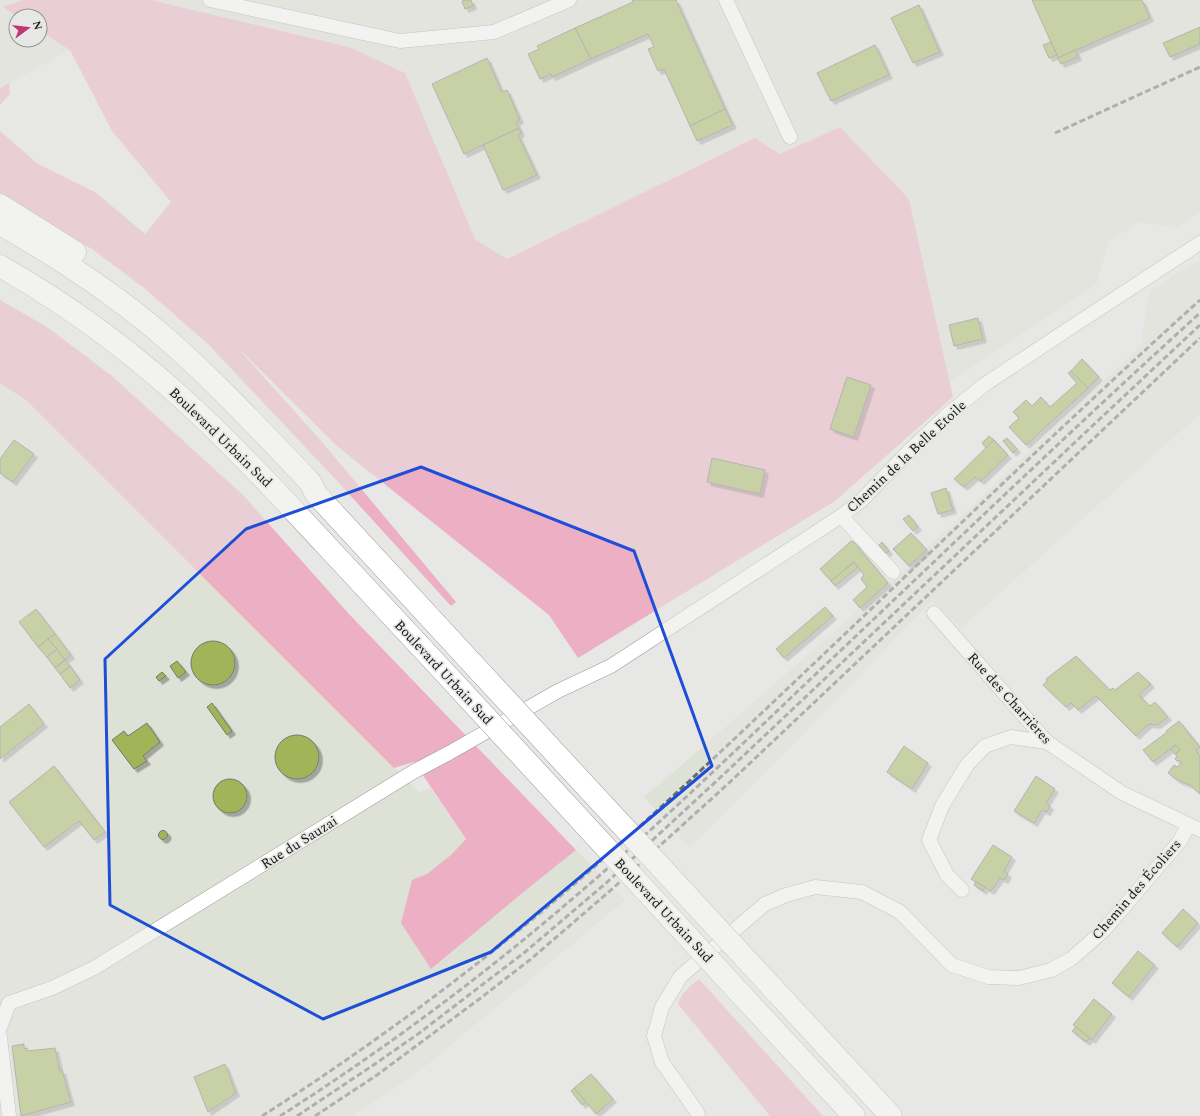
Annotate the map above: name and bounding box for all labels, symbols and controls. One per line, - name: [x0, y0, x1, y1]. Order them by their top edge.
- north arrow: [8, 8, 48, 48]
- text: N: [28, 19, 47, 32]
- street label: Boulevard Urbain Sud: [164, 382, 277, 492]
- street label: Chemin de la Belle Etoile: [842, 395, 971, 518]
- street label: Boulevard Urbain Sud: [389, 615, 498, 730]
- street label: Rue des Charrières: [963, 648, 1057, 749]
- street label: Rue du Sauzai: [257, 810, 342, 874]
- street label: Chemin des Écoliers: [1087, 834, 1186, 944]
- street label: Boulevard Urbain Sud: [609, 853, 718, 968]

